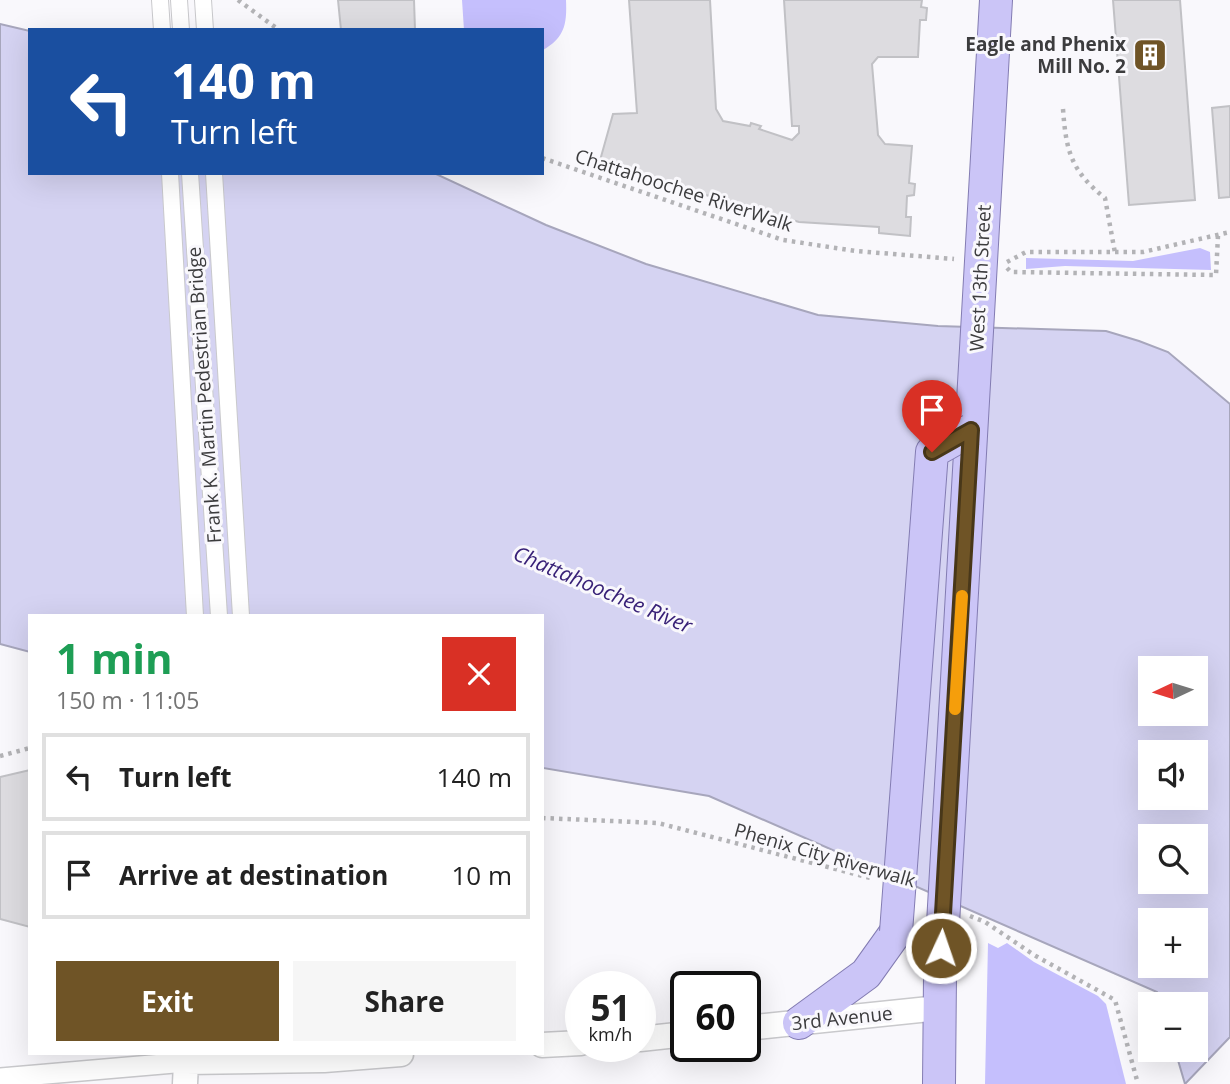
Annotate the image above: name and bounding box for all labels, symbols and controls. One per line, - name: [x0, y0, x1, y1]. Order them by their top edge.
- place label: Eagle and Phenix Mill No. 2: [965, 31, 1126, 79]
- building icon: Eagle and Phenix Mill No. 2: [1131, 36, 1169, 74]
- text: 140 m: [171, 47, 316, 113]
- icon: left: [56, 56, 147, 147]
- text: Turn left: [171, 110, 297, 153]
- street label: Chattahoochee RiverWalk: [572, 143, 796, 237]
- street label: West 13th Street: [963, 204, 997, 352]
- street label: Frank K. Martin Pedestrian Bridge: [181, 246, 227, 544]
- pin: [902, 380, 962, 452]
- icon: arrive: [913, 391, 951, 429]
- water label: Chattahoochee River: [509, 539, 697, 640]
- text: 1 min: [56, 629, 173, 686]
- button: close: [442, 637, 516, 711]
- north arrow: [1138, 656, 1208, 726]
- map controls: [1138, 656, 1208, 1062]
- text: 150 m · 11:05: [56, 684, 199, 716]
- button: sound: [1138, 740, 1208, 810]
- icon: left: [60, 758, 98, 796]
- text: Turn left: [119, 759, 231, 795]
- text: 140 m: [437, 759, 512, 795]
- street label: Phenix City Riverwalk: [731, 817, 919, 893]
- button: search: [1138, 824, 1208, 894]
- icon: arrive: [60, 856, 98, 894]
- text: Arrive at destination: [119, 857, 388, 893]
- text: 10 m: [451, 857, 512, 893]
- button: +: [1138, 908, 1208, 978]
- position arrow: [904, 911, 978, 985]
- button: Exit: [56, 961, 279, 1041]
- button: Share: [293, 961, 516, 1041]
- speed limit sign: 60: [670, 971, 761, 1062]
- text: 51: [590, 984, 631, 1031]
- button: −: [1138, 992, 1208, 1062]
- street label: 3rd Avenue: [790, 1000, 894, 1036]
- text: km/h: [589, 1022, 632, 1046]

